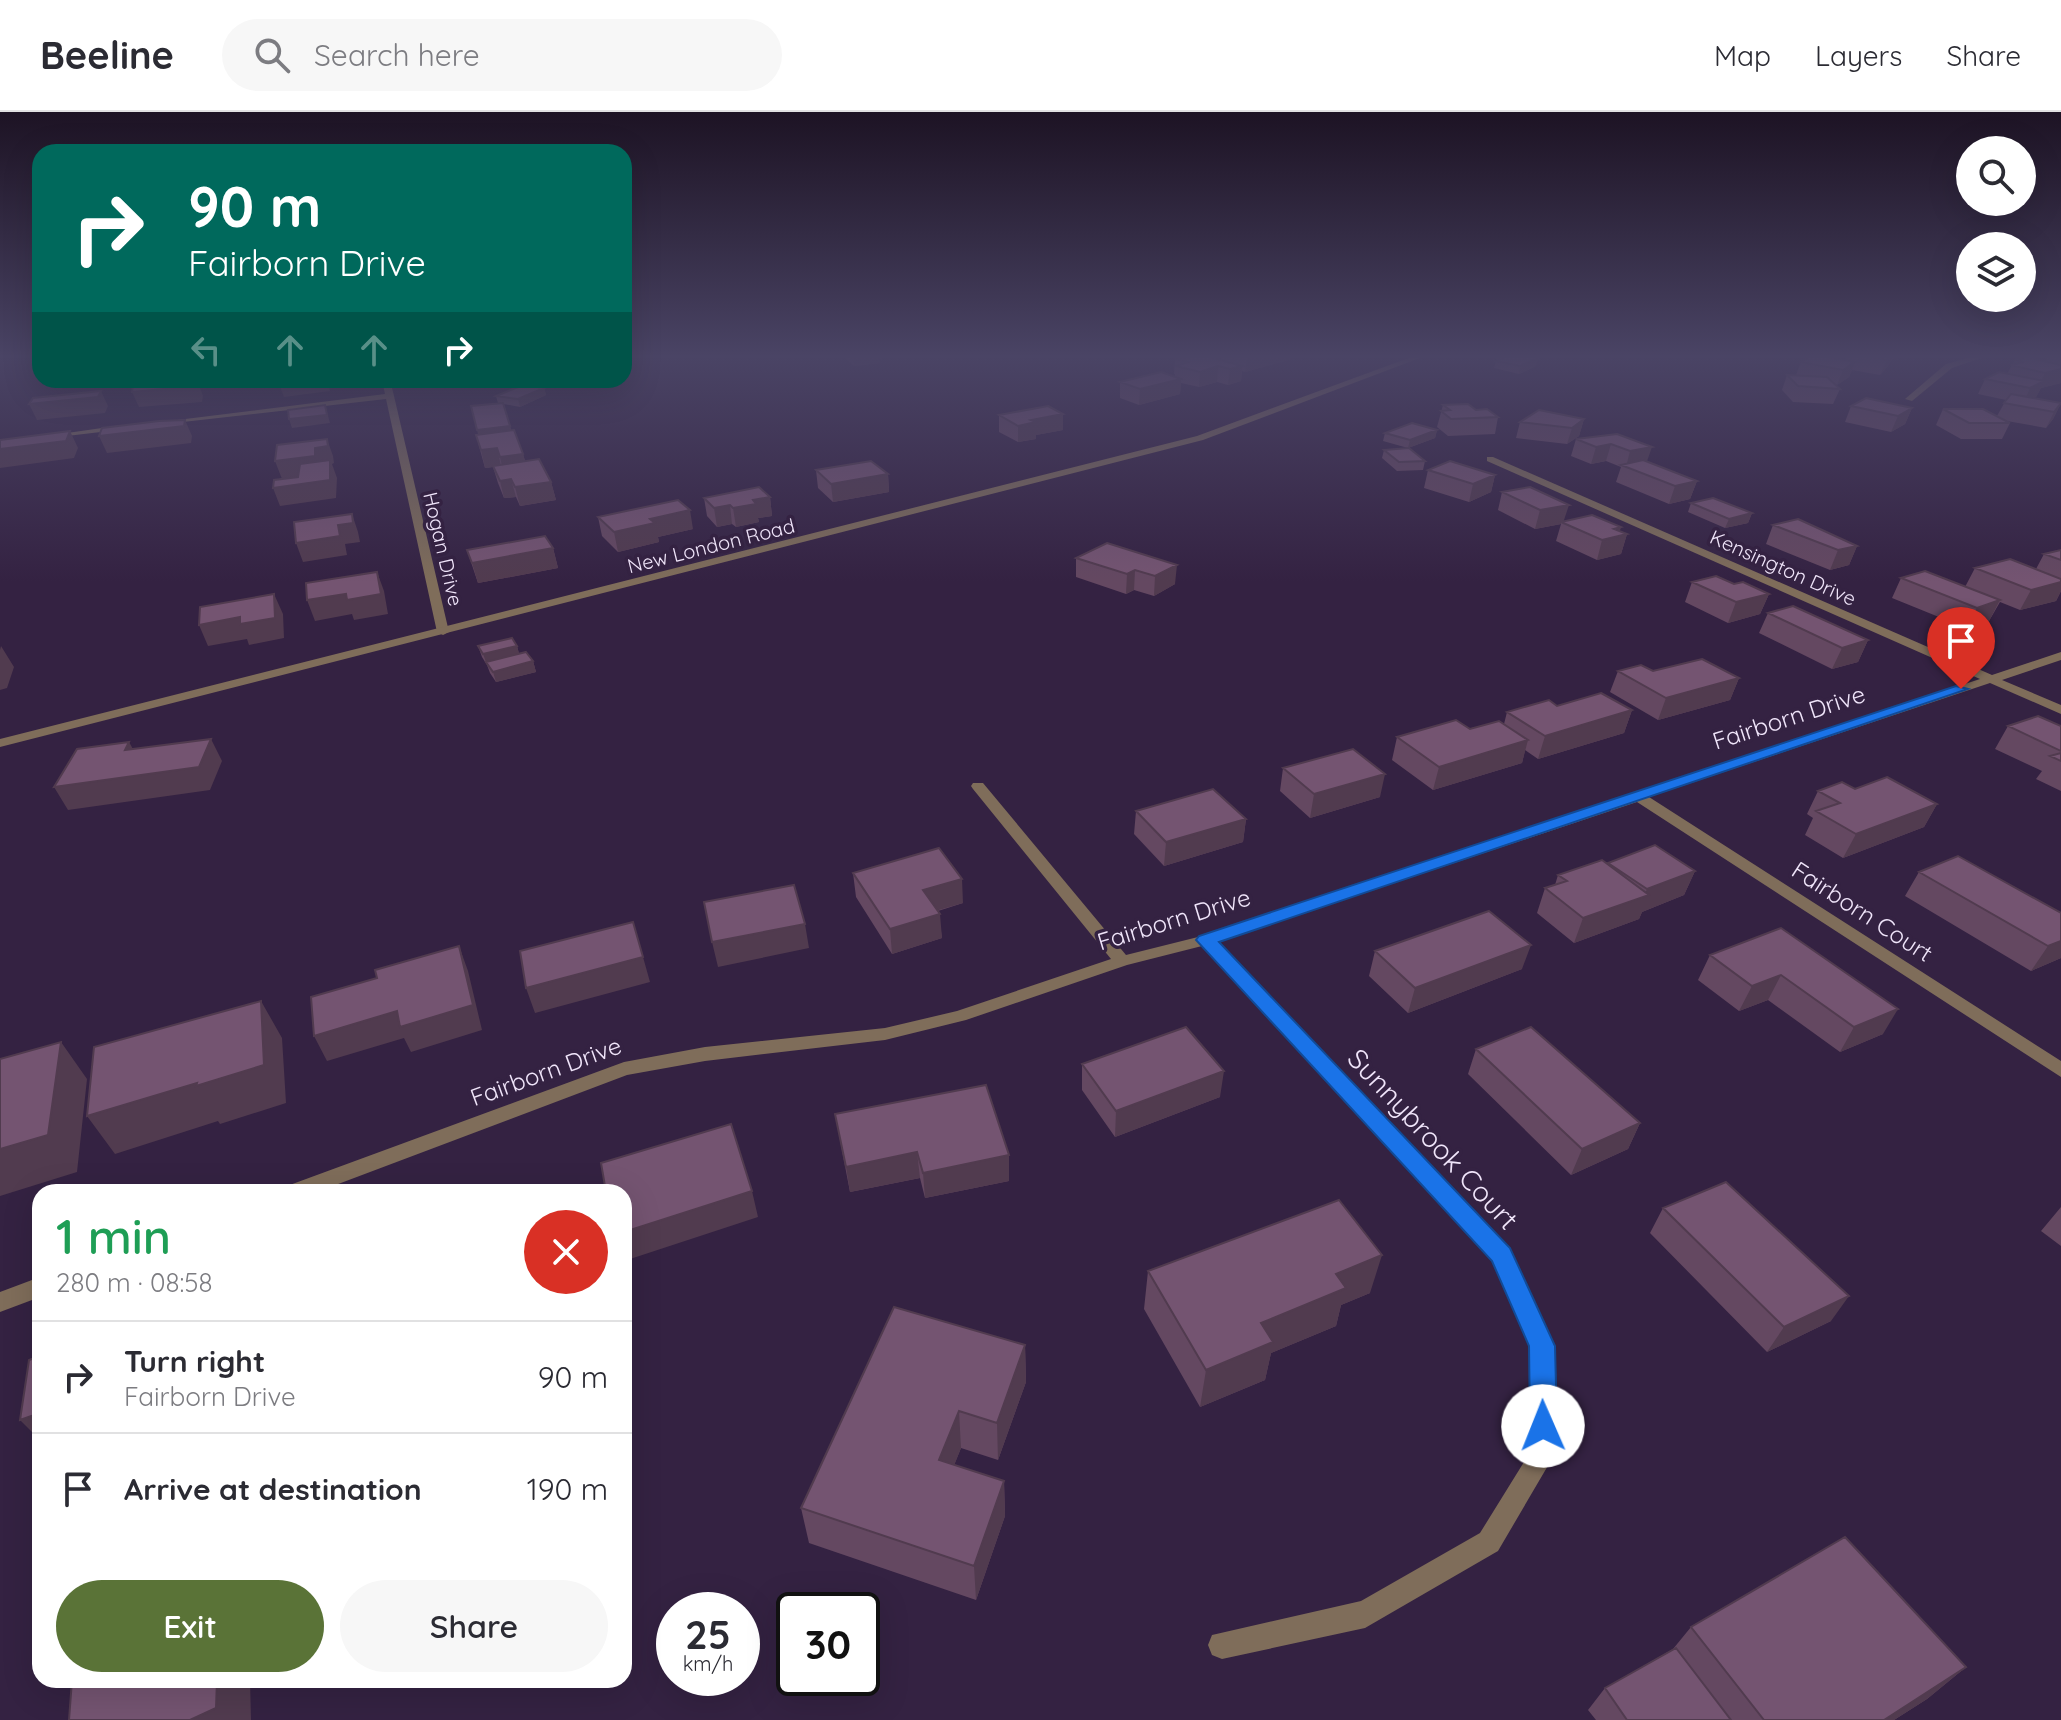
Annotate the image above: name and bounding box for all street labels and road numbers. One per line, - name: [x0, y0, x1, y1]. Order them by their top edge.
- street label: Hogan Drive: [418, 489, 469, 608]
- street label: New London Road: [625, 513, 797, 578]
- street label: Kensington Drive: [1706, 524, 1860, 611]
- street label: Fairborn Drive: [1709, 678, 1869, 756]
- street label: Fairborn Court: [1786, 854, 1939, 968]
- street label: Fairborn Drive: [1094, 882, 1254, 957]
- street label: Fairborn Drive: [466, 1030, 625, 1112]
- street label: Sunnybrook Court: [1341, 1041, 1526, 1236]

